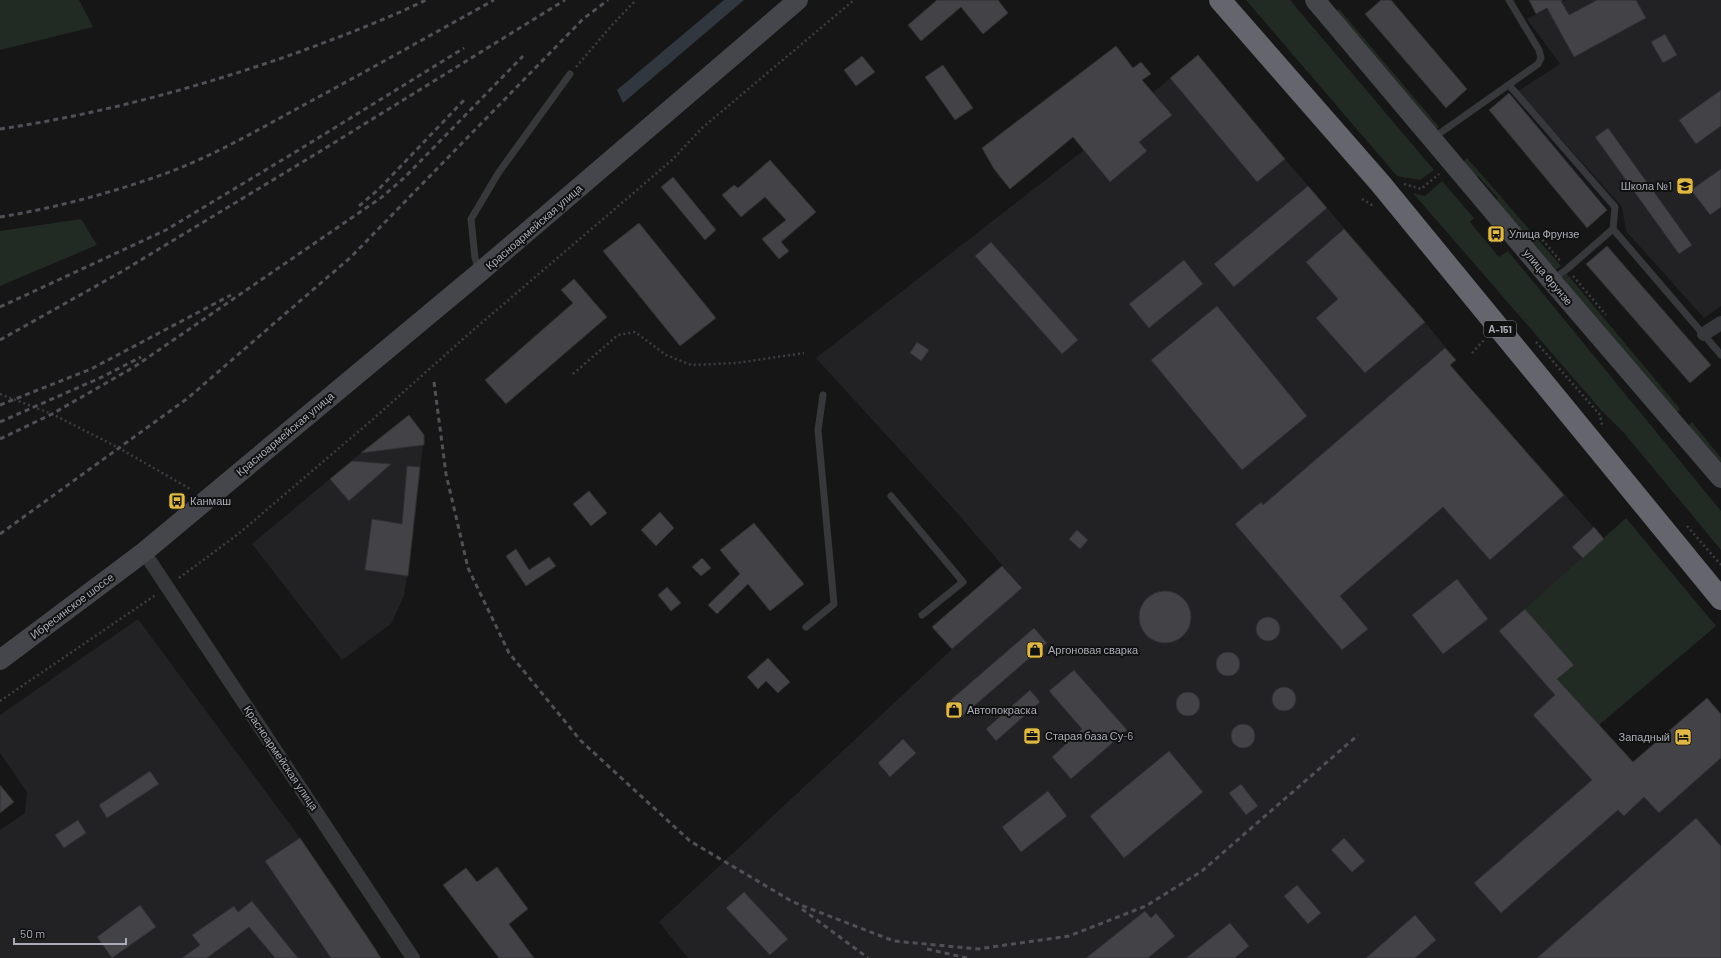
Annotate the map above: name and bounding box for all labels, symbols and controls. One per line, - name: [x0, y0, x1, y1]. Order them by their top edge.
- school or university icon: Школа №1: [1675, 176, 1695, 196]
- place label: Школа №1: [1621, 179, 1672, 192]
- street label: Красноармейская улица: [483, 181, 585, 272]
- bus stop icon: Улица Фрунзе: [1486, 224, 1506, 244]
- place label: Улица Фрунзе: [1509, 227, 1579, 240]
- street label: улица Фрунзе: [1521, 246, 1576, 307]
- road number: А-151: [1484, 321, 1516, 337]
- street label: Красноармейская улица: [233, 388, 337, 478]
- bus stop icon: Канмаш: [167, 491, 187, 511]
- place label: Канмаш: [190, 494, 231, 507]
- street label: Ибресинское шоссе: [27, 570, 116, 641]
- shop icon: Аргоновая сварка: [1025, 640, 1045, 660]
- place label: Аргоновая сварка: [1048, 643, 1139, 656]
- shop icon: Автопокраска: [944, 700, 964, 720]
- street label: Красноармейская улица: [242, 703, 322, 813]
- place label: Автопокраска: [967, 703, 1038, 716]
- office icon: Старая база Су-6: [1022, 726, 1042, 746]
- hotel icon: Западный: [1673, 727, 1693, 747]
- place label: Старая база Су-6: [1045, 729, 1134, 742]
- place label: Западный: [1619, 730, 1670, 743]
- scale bar: [14, 920, 126, 946]
- text: 50 m: [20, 926, 45, 940]

